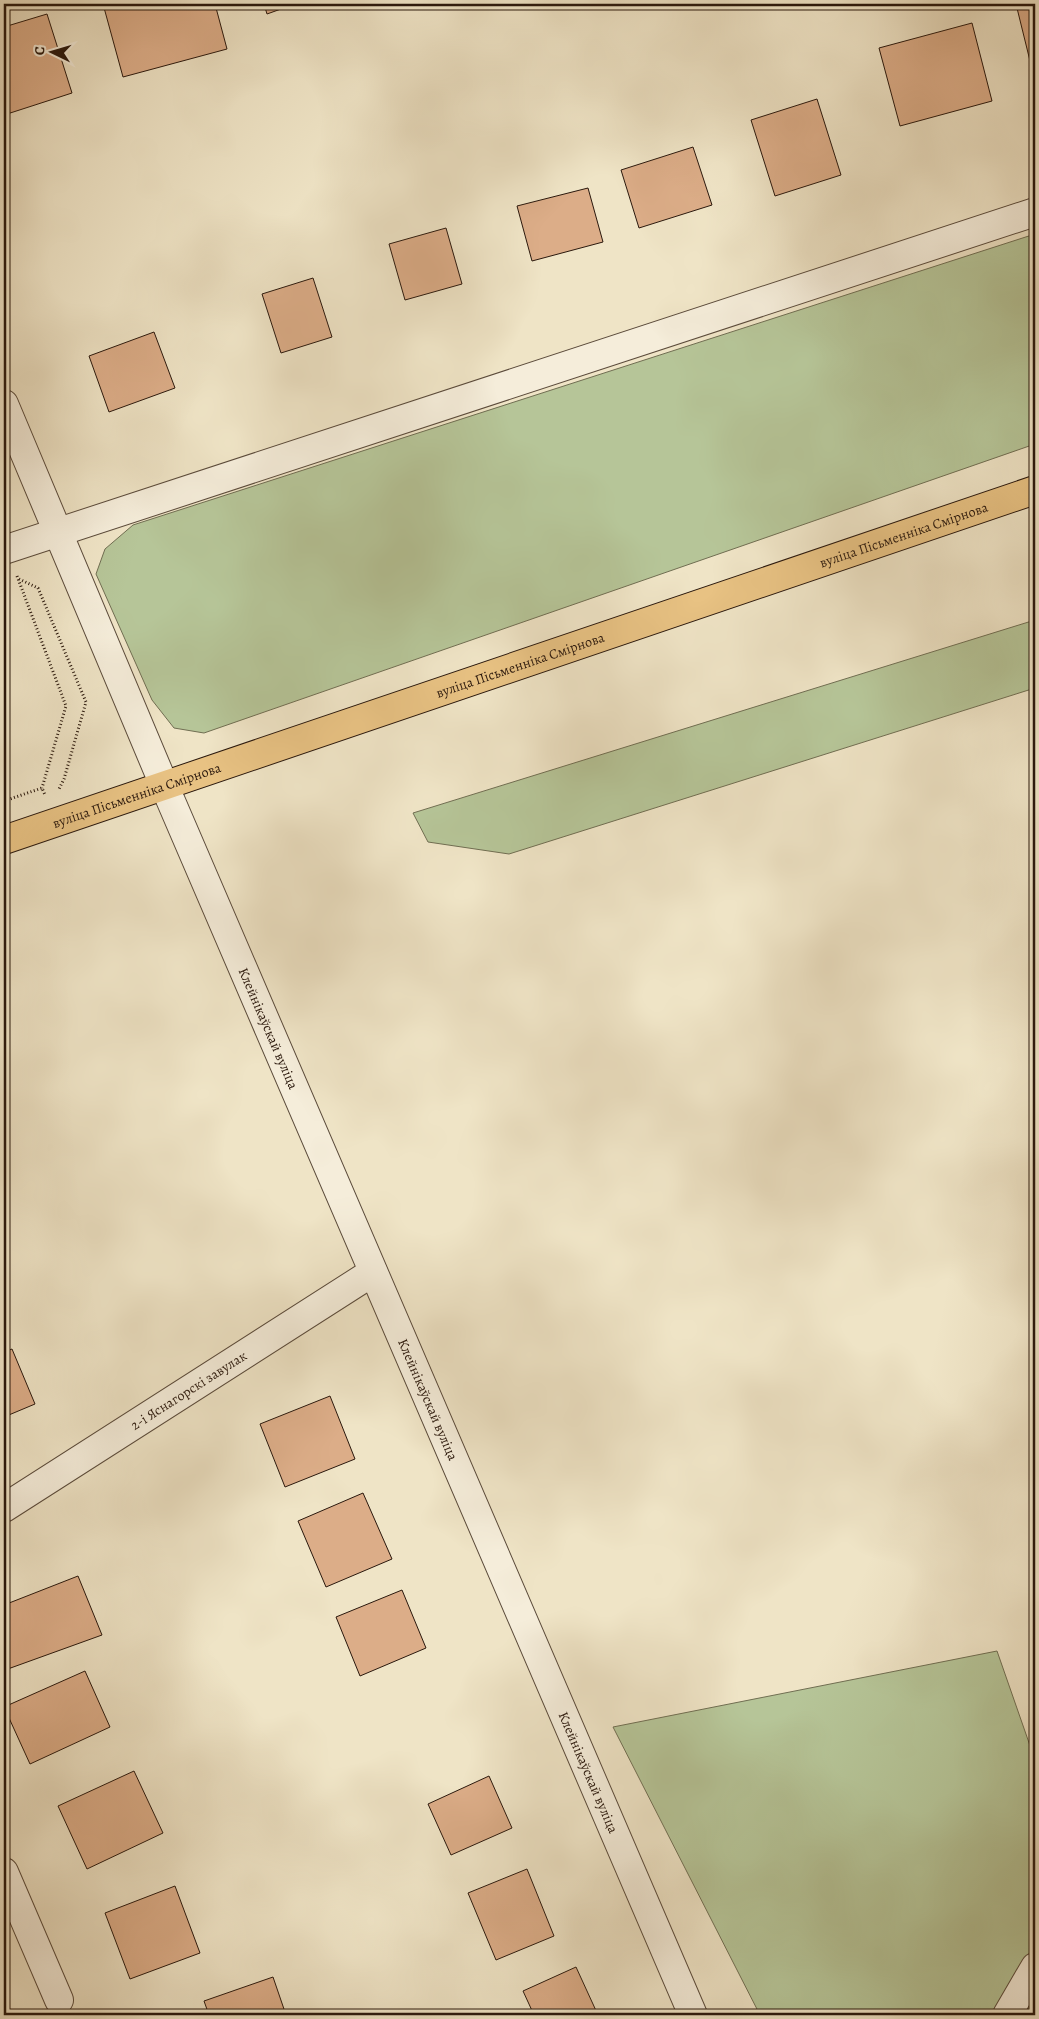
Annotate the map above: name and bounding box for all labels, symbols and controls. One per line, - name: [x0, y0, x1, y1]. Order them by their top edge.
- north arrow: [28, 28, 78, 78]
- text: С: [30, 45, 49, 56]
- street label: вуліца Пісьменніка Смірнова: [817, 497, 991, 572]
- street label: вуліца Пісьменніка Смірнова: [433, 627, 607, 702]
- street label: вуліца Пісьменніка Смірнова: [50, 757, 224, 832]
- street label: Клейнікаўскай вуліца: [234, 964, 303, 1092]
- street label: Клейнікаўскай вуліца: [394, 1336, 463, 1464]
- street label: 2-і Яснагорскі завулак: [127, 1346, 250, 1434]
- street label: Клейнікаўскай вуліца: [554, 1709, 623, 1837]

